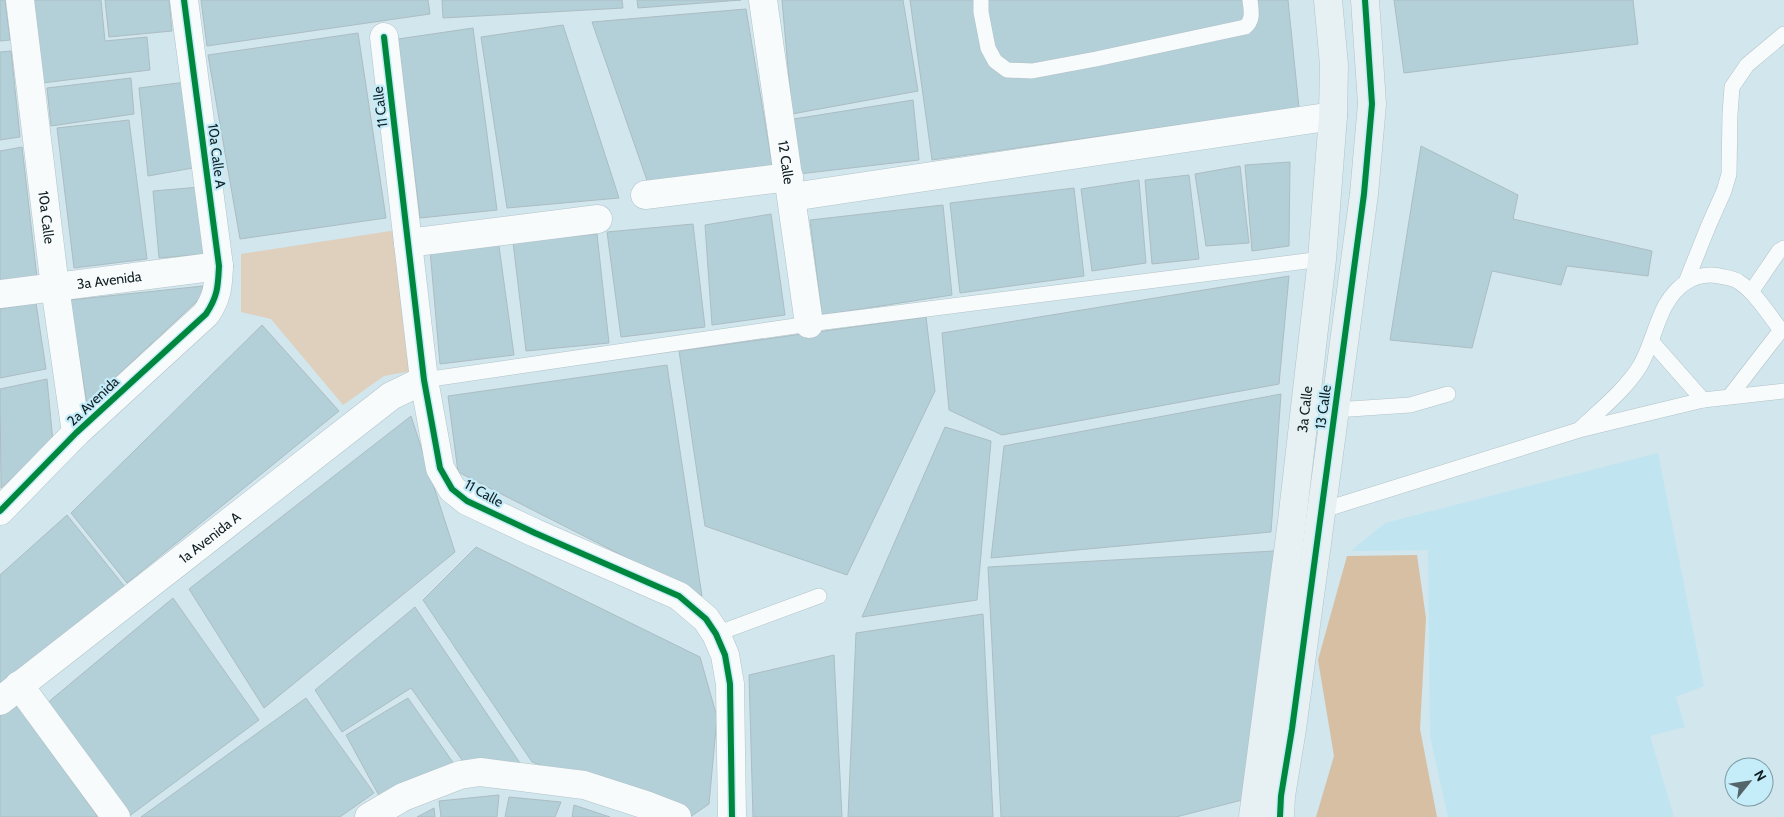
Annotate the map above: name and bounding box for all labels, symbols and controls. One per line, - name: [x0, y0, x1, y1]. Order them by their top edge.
- street label: 11 Calle: [369, 85, 391, 129]
- street label: 10a Calle A: [204, 123, 230, 190]
- street label: 12 Calle: [774, 139, 798, 185]
- street label: 10a Calle: [34, 190, 59, 245]
- street label: 3a Avenida: [76, 267, 143, 293]
- street label: 2a Avenida: [63, 372, 123, 430]
- street label: 13 Calle: [1311, 384, 1335, 430]
- street label: 3a Calle: [1293, 385, 1316, 433]
- street label: 11 Calle: [462, 475, 506, 511]
- street label: 1a Avenida A: [175, 507, 245, 567]
- north arrow: [1724, 757, 1774, 807]
- text: N: [1750, 767, 1771, 784]

